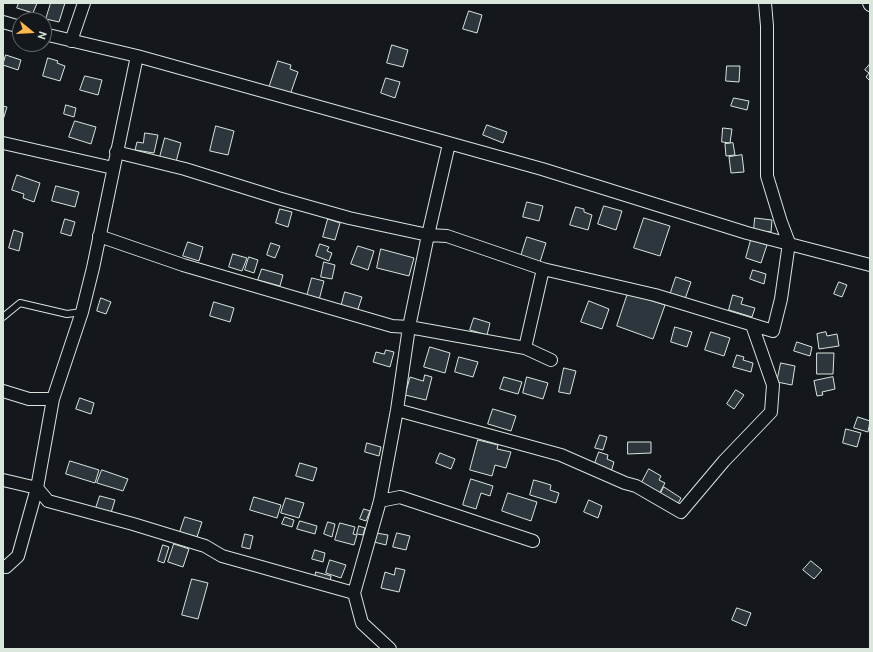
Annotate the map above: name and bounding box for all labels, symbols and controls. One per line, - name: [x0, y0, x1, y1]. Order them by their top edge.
- north arrow: [12, 12, 52, 52]
- text: N: [35, 30, 50, 41]

